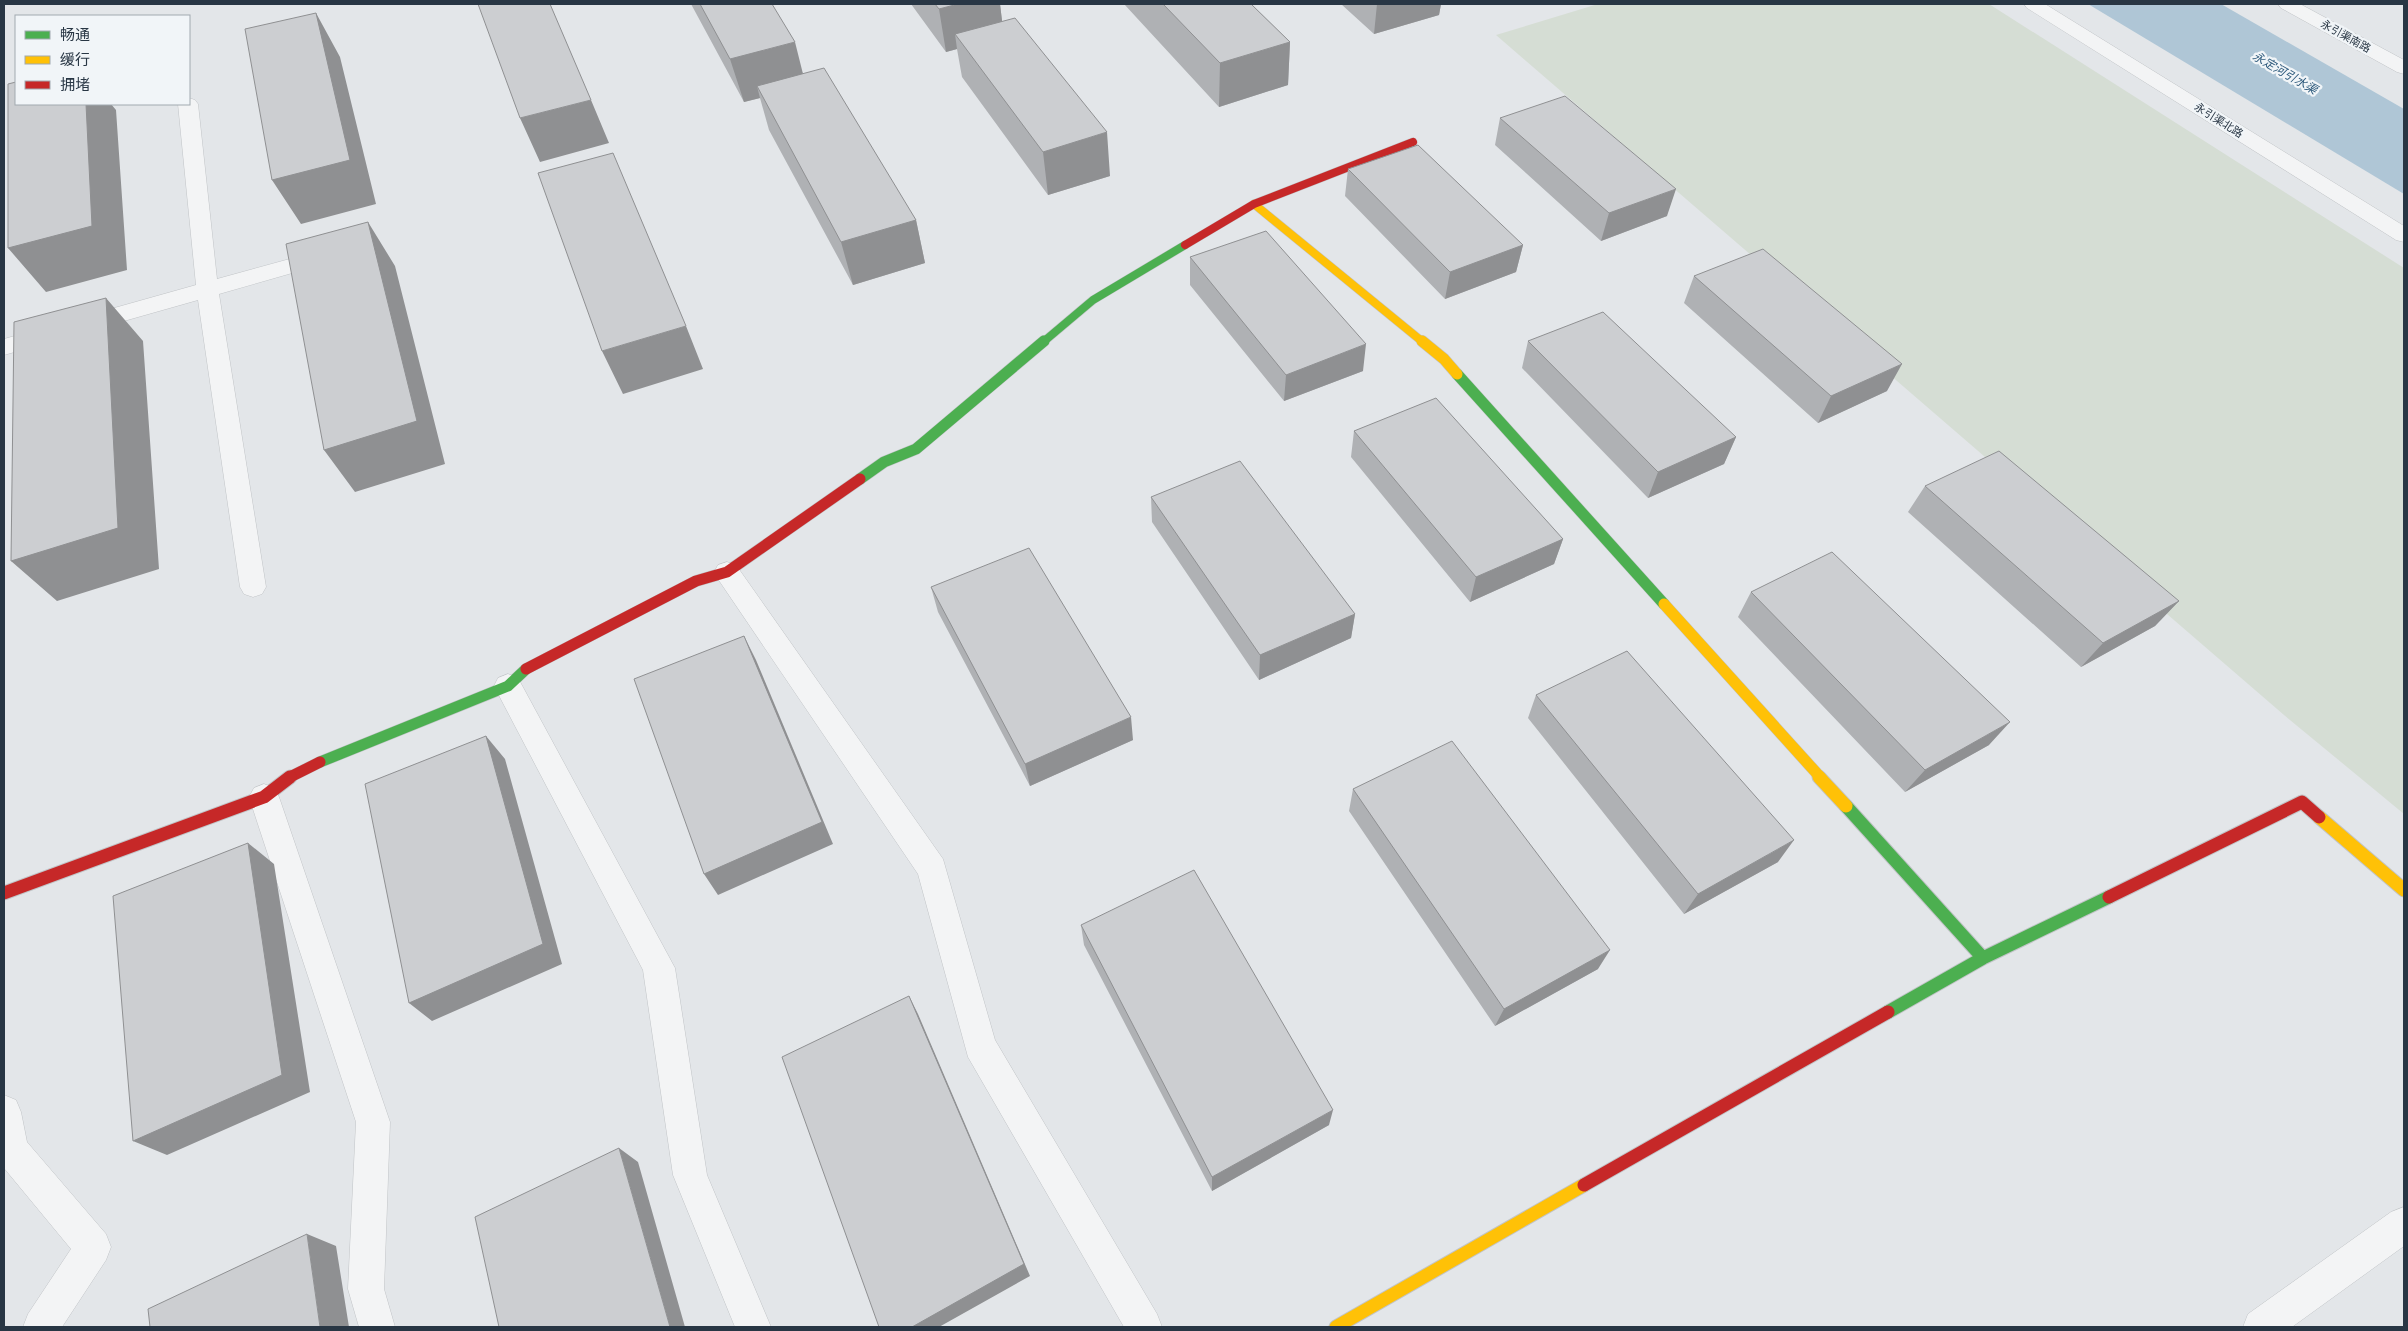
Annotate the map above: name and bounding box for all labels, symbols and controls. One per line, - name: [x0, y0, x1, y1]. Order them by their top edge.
- legend: [15, 15, 190, 105]
- street label: 永引渠南路: [2319, 17, 2373, 55]
- text: 畅通: [60, 25, 90, 44]
- water label: 永定河引水渠: [2250, 48, 2322, 98]
- text: 缓行: [60, 50, 90, 69]
- text: 拥堵: [60, 75, 90, 94]
- street label: 永引渠北路: [2192, 99, 2246, 141]

